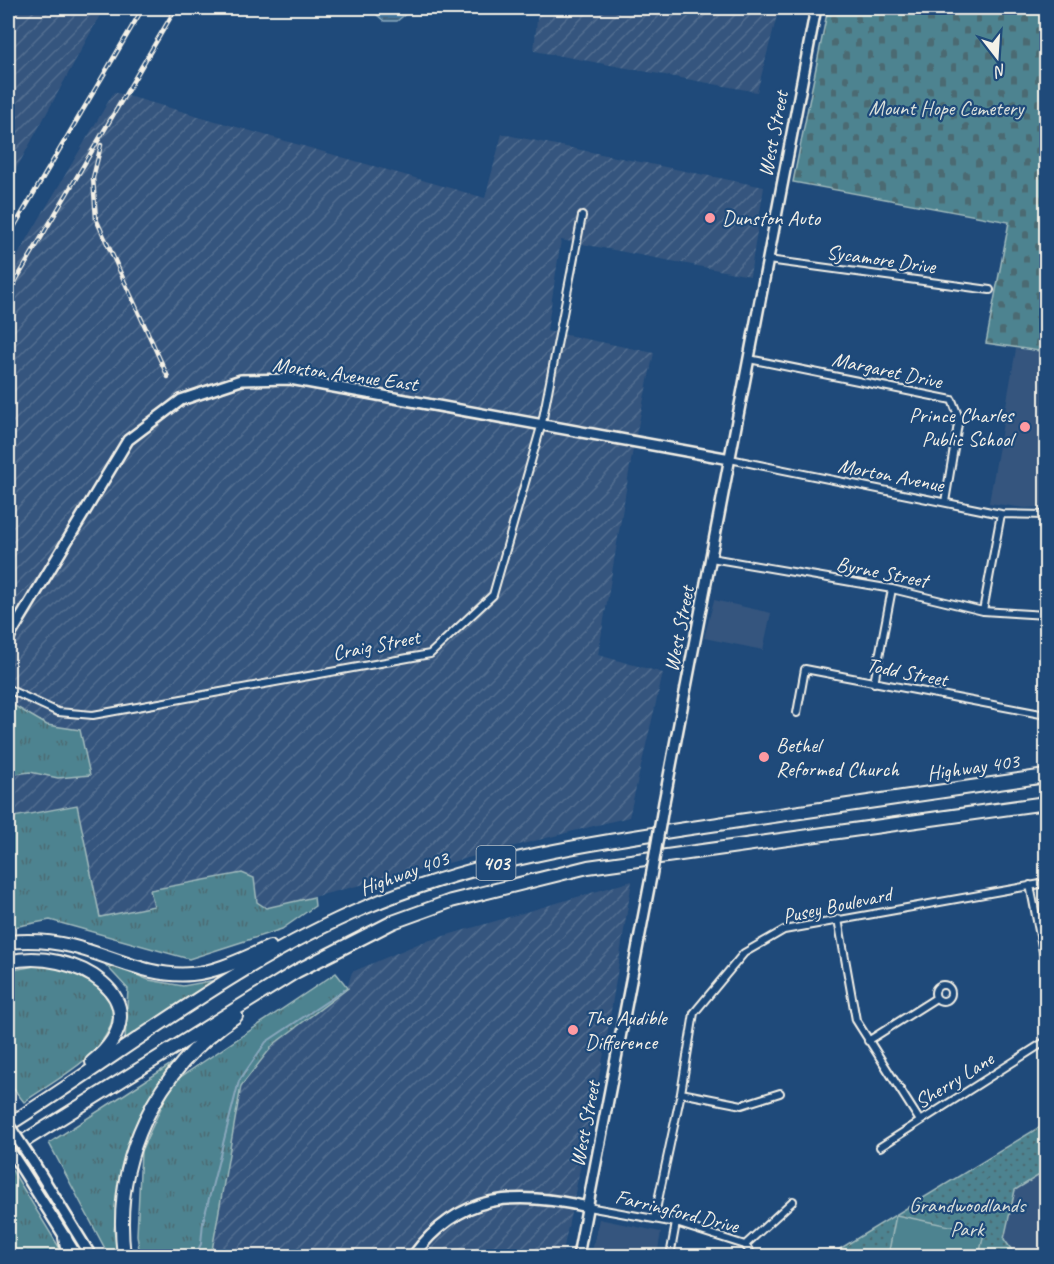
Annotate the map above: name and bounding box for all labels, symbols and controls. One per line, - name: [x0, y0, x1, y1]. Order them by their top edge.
- north arrow: [967, 27, 1027, 87]
- text: N: [990, 59, 1009, 82]
- street label: West Street: [752, 87, 794, 179]
- park label: Mount Hope Cemetery: [869, 95, 1025, 121]
- place label: Dunston Auto: [722, 205, 822, 231]
- marker: Dunston Auto: [703, 211, 717, 225]
- street label: Sycamore Drive: [825, 238, 938, 280]
- street label: Margaret Drive: [830, 346, 945, 395]
- street label: Morton Avenue East: [271, 351, 421, 397]
- place label: Prince Charles Public School: [909, 402, 1016, 452]
- marker: Prince Charles Public School: [1018, 420, 1032, 434]
- street label: Morton Avenue: [836, 452, 947, 498]
- street label: Byrne Street: [834, 550, 933, 594]
- street label: West Street: [658, 582, 700, 674]
- street label: Craig Street: [330, 623, 424, 666]
- street label: Todd Street: [864, 651, 952, 693]
- place label: Bethel Reformed Church: [776, 732, 900, 782]
- street label: Highway 403: [925, 747, 1022, 786]
- marker: Bethel Reformed Church: [757, 750, 771, 764]
- street label: Highway 403: [356, 844, 454, 901]
- road number: 403: [476, 846, 516, 880]
- street label: Pusey Boulevard: [780, 880, 897, 929]
- place label: The Audible Difference: [585, 1005, 669, 1055]
- marker: The Audible Difference: [566, 1023, 580, 1037]
- street label: Sherry Lane: [910, 1045, 999, 1114]
- street label: West Street: [564, 1077, 606, 1169]
- street label: Farringford Drive: [613, 1183, 742, 1239]
- park label: Grandwoodlands Park: [909, 1192, 1027, 1242]

